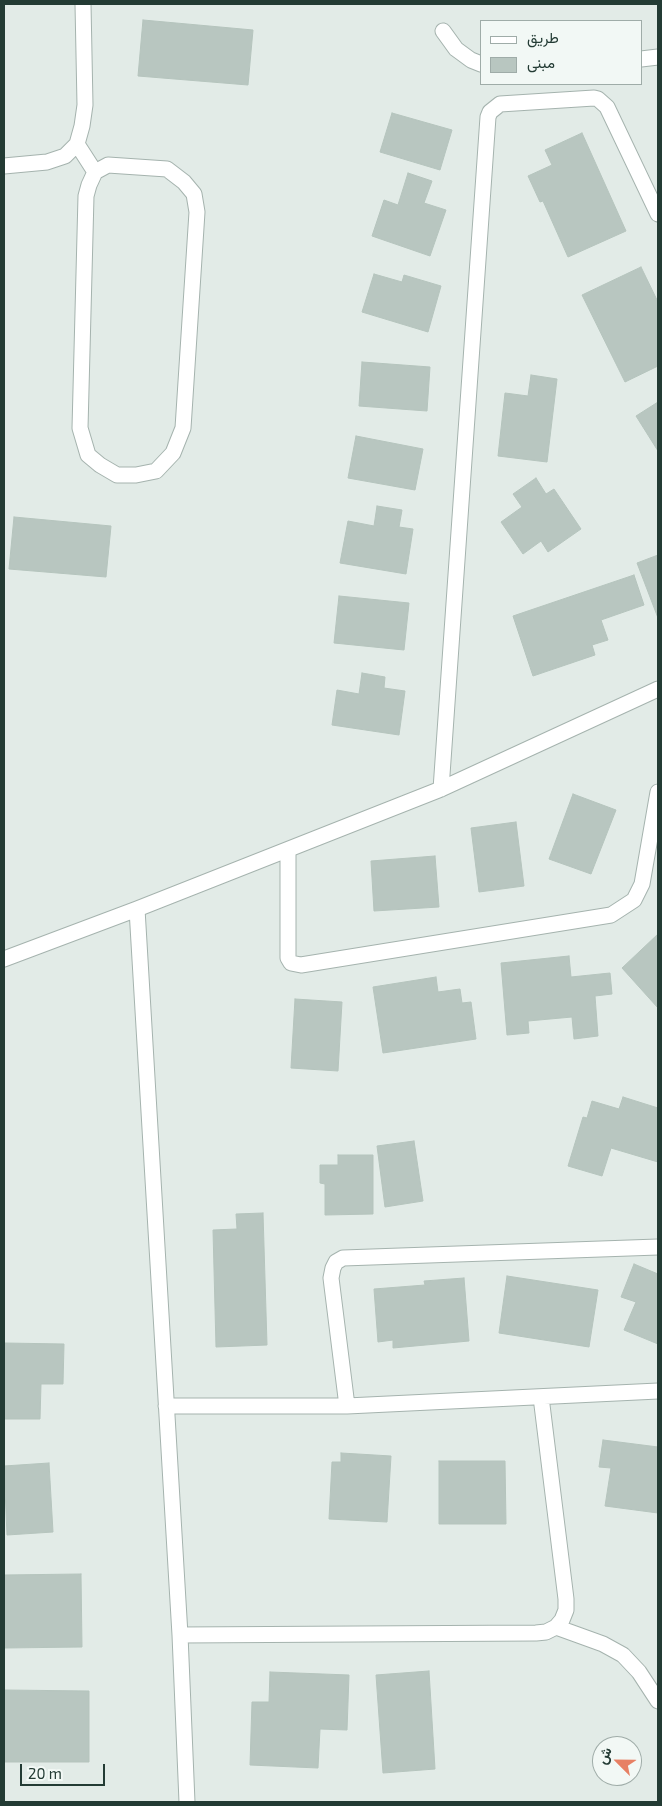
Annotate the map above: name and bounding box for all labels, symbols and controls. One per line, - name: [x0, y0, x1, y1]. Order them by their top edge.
- legend: [480, 20, 642, 85]
- text: طريق: [527, 28, 559, 46]
- text: مبنى: [527, 53, 555, 71]
- north arrow: [592, 1736, 642, 1786]
- text: ش: [593, 1744, 615, 1766]
- scale bar: [22, 1754, 108, 1786]
- text: 20 m: [28, 1764, 62, 1782]

